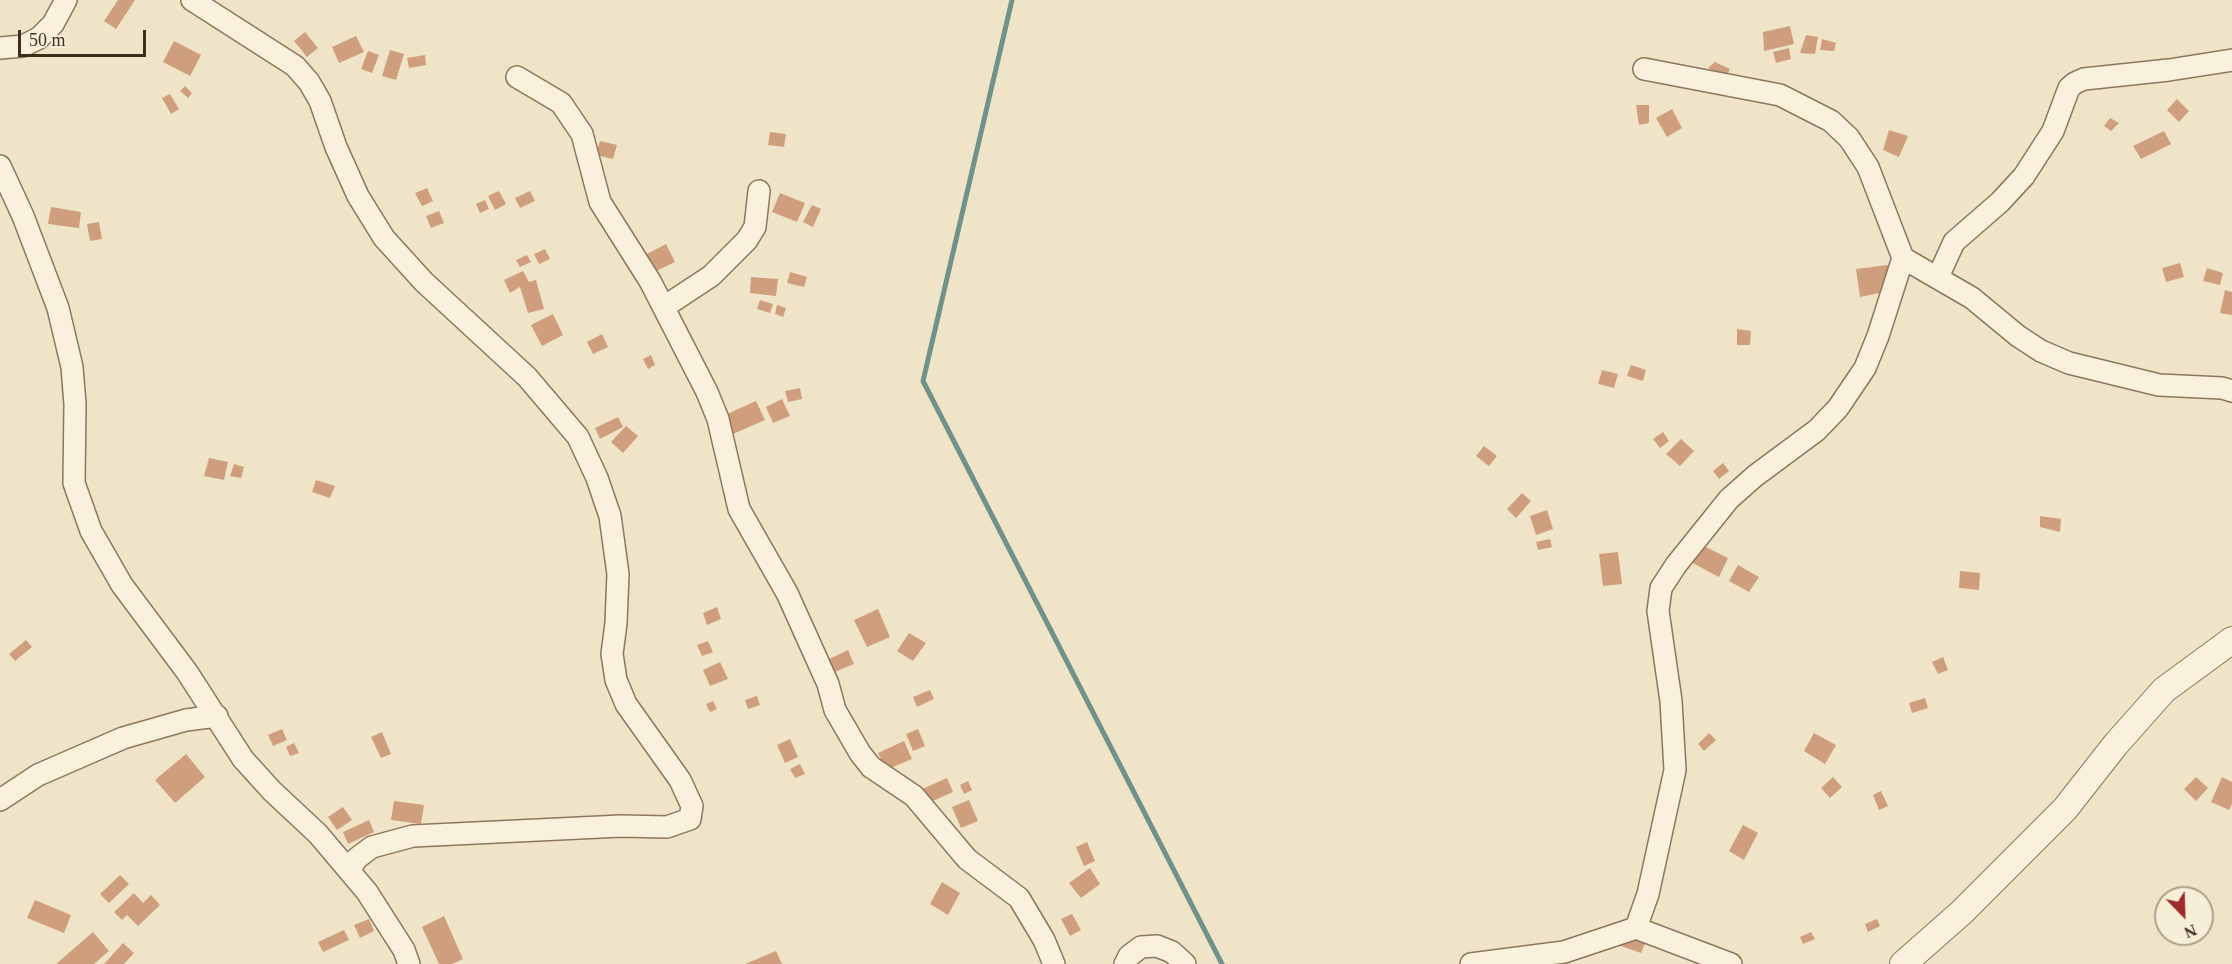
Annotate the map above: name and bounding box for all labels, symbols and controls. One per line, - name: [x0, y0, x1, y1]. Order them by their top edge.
- scale bar: [21, 18, 148, 56]
- text: 50 m: [29, 30, 66, 50]
- north arrow: [2154, 886, 2214, 946]
- text: N: [2182, 921, 2199, 941]

